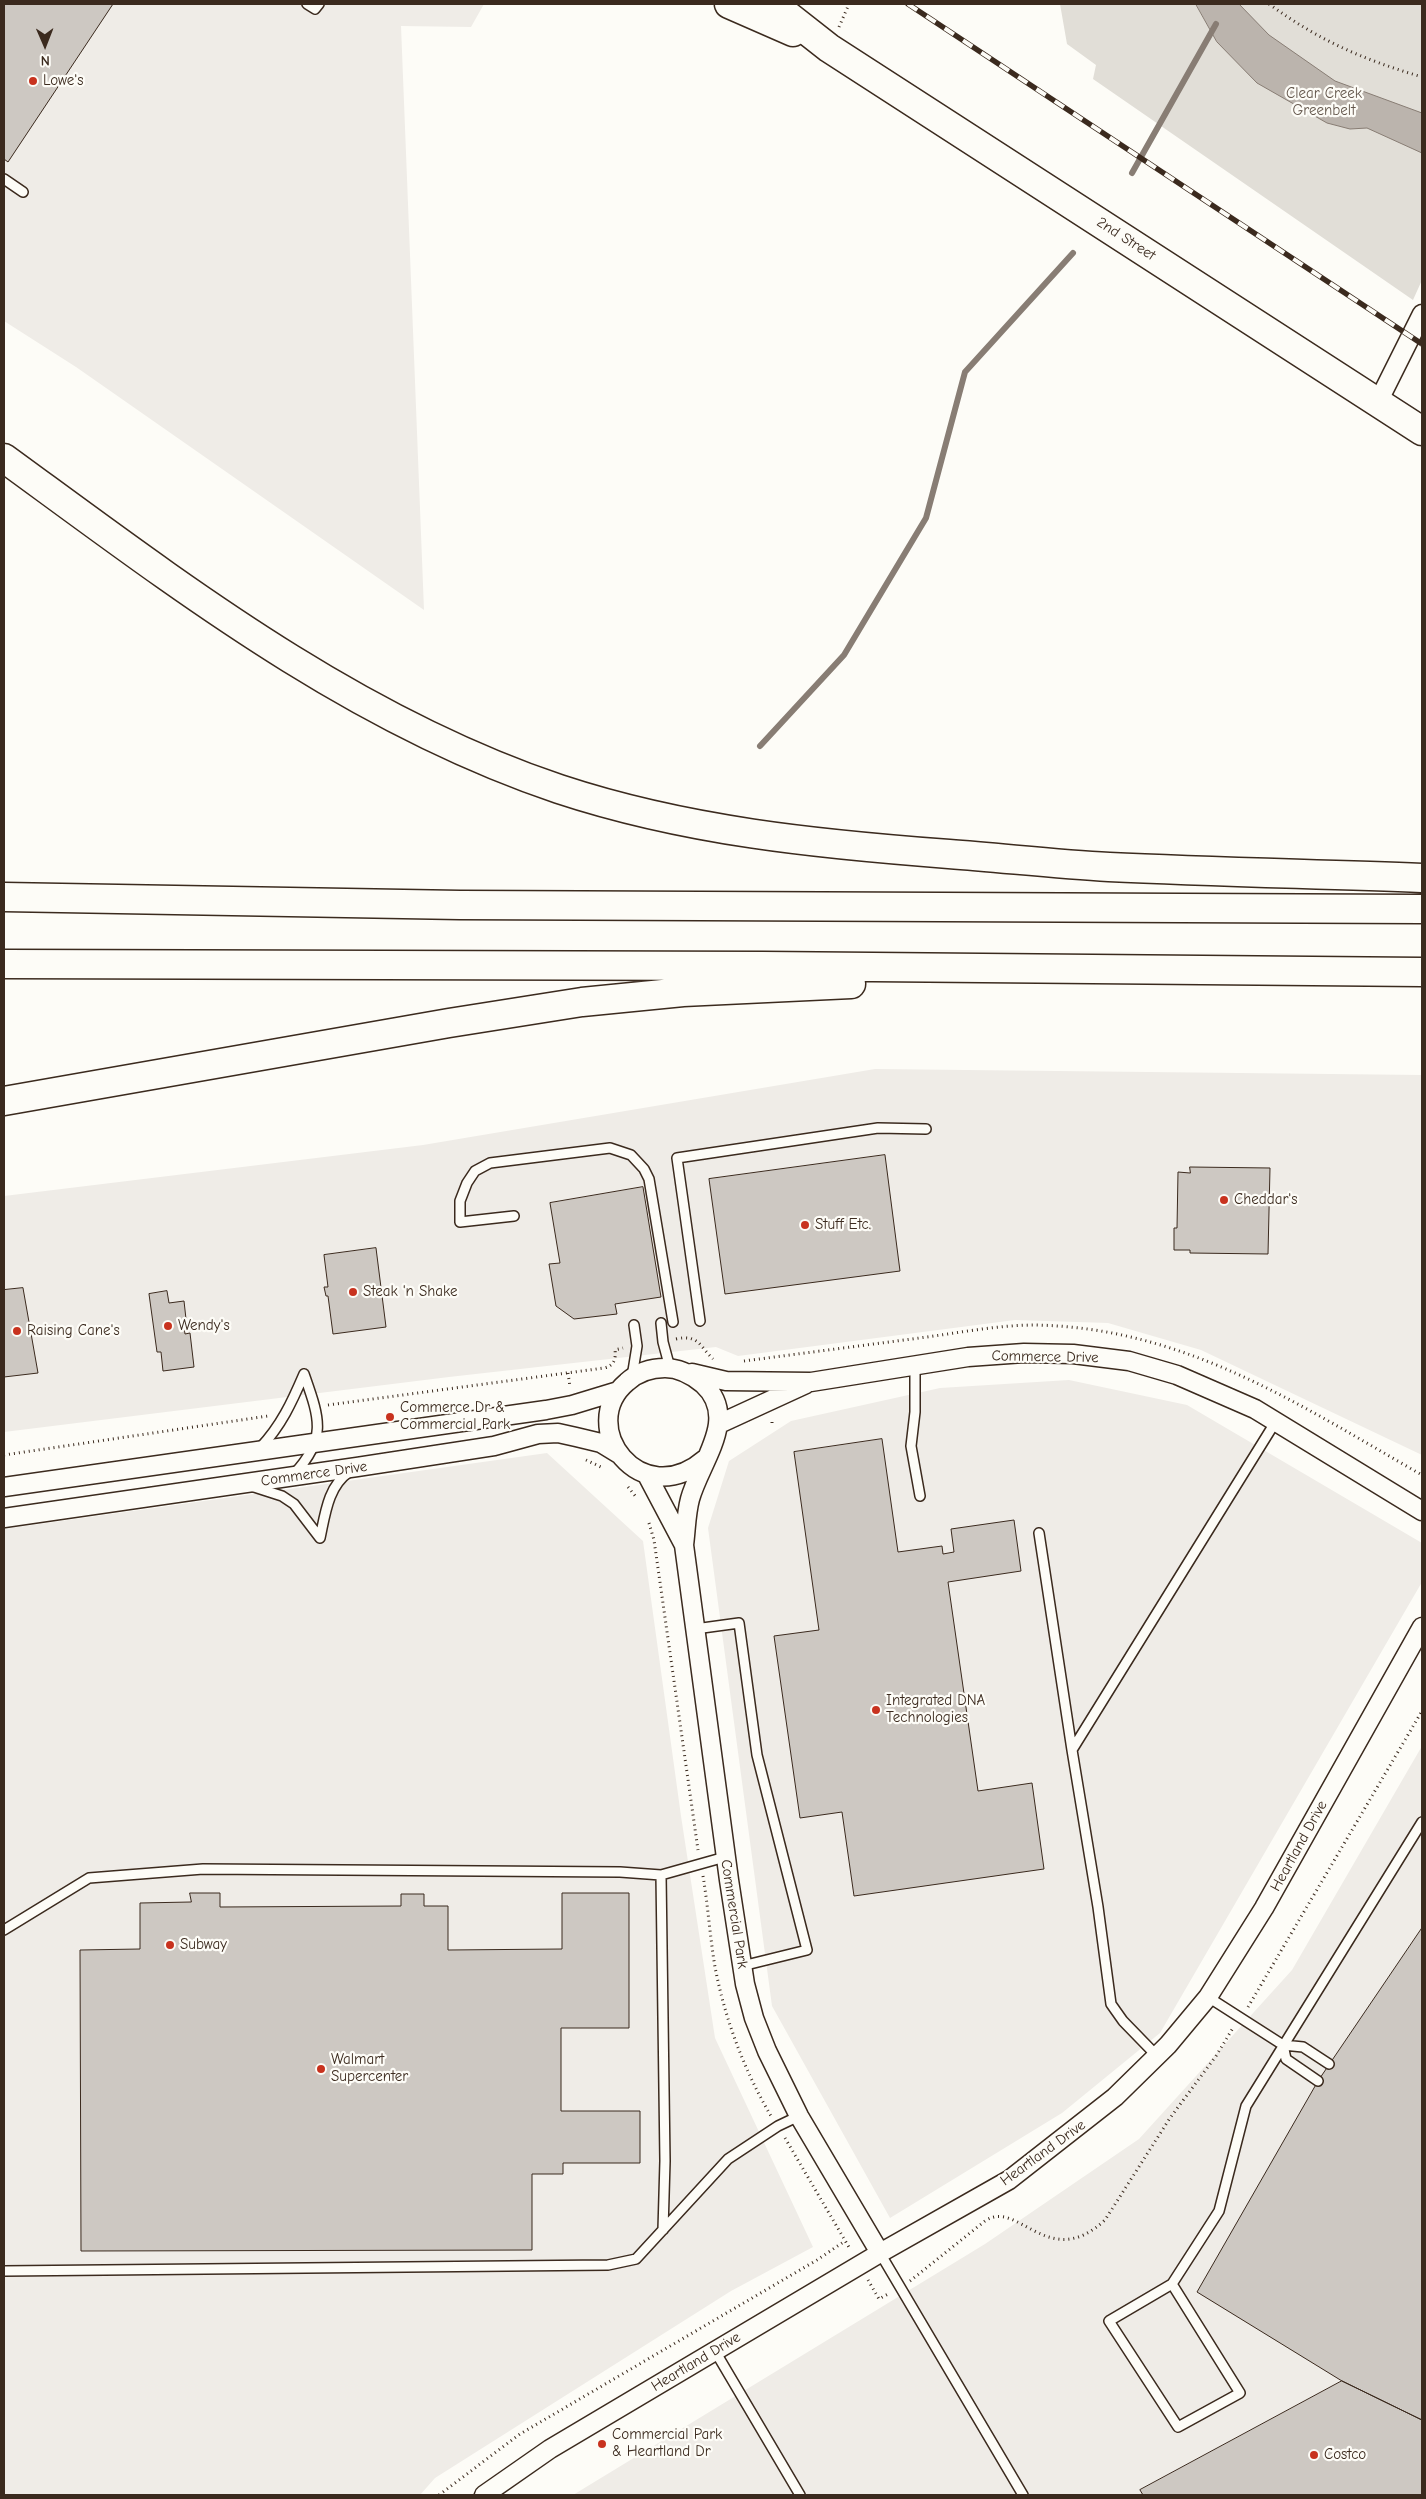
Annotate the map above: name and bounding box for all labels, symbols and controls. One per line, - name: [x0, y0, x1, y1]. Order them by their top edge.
- north arrow: [20, 20, 70, 70]
- text: N: [41, 52, 50, 69]
- place label: Lowe's: [43, 72, 83, 90]
- marker: Lowe's: [27, 75, 39, 87]
- park label: Clear Creek Greenbelt: [1286, 85, 1362, 120]
- street label: 2nd Street: [1093, 213, 1159, 265]
- place label: Cheddar's: [1234, 1191, 1298, 1209]
- marker: Cheddar's: [1218, 1194, 1230, 1206]
- place label: Stuff Etc.: [815, 1216, 871, 1234]
- marker: Stuff Etc.: [799, 1219, 811, 1231]
- place label: Steak 'n Shake: [363, 1283, 457, 1301]
- marker: Steak 'n Shake: [347, 1286, 359, 1298]
- place label: Wendy's: [178, 1317, 230, 1335]
- marker: Wendy's: [162, 1320, 174, 1332]
- place label: Raising Cane's: [27, 1322, 120, 1340]
- marker: Raising Cane's: [11, 1325, 23, 1337]
- street label: Commerce Drive: [991, 1347, 1099, 1367]
- place label: Commerce Dr & Commercial Park: [400, 1399, 510, 1434]
- marker: Commerce Dr & Commercial Park: [384, 1411, 396, 1423]
- street label: Commerce Drive: [260, 1458, 368, 1490]
- place label: Integrated DNA Technologies: [886, 1692, 985, 1727]
- marker: Integrated DNA Technologies: [870, 1704, 882, 1716]
- street label: Heartland Drive: [1267, 1798, 1331, 1894]
- street label: Commercial Park: [716, 1858, 752, 1970]
- place label: Subway: [180, 1936, 227, 1954]
- marker: Subway: [164, 1939, 176, 1951]
- place label: Walmart Supercenter: [331, 2051, 408, 2086]
- marker: Walmart Supercenter: [315, 2063, 327, 2075]
- street label: Heartland Drive: [997, 2116, 1089, 2190]
- street label: Heartland Drive: [648, 2328, 744, 2396]
- place label: Commercial Park & Heartland Dr: [612, 2426, 722, 2461]
- marker: Commercial Park & Heartland Dr: [596, 2438, 608, 2450]
- place label: Costco: [1324, 2446, 1366, 2464]
- marker: Costco: [1308, 2449, 1320, 2461]

